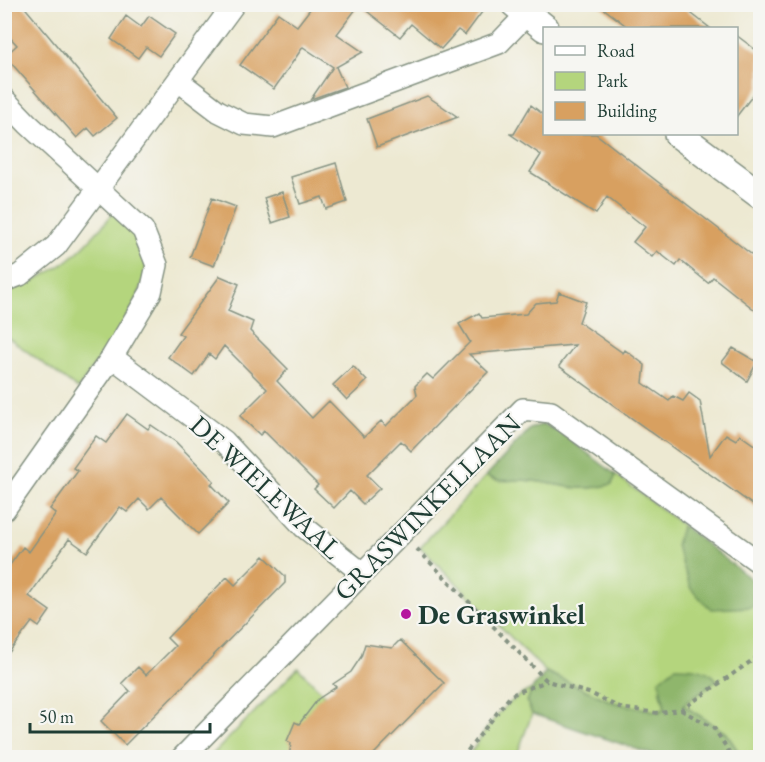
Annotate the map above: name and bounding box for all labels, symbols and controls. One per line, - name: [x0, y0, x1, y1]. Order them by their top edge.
- legend: [543, 27, 738, 135]
- text: Road: [597, 39, 636, 62]
- text: Park: [597, 69, 628, 92]
- text: Building: [597, 99, 657, 122]
- street label: GRASWINKELLAAN: [326, 406, 528, 608]
- street label: DE WIELEWAAL: [183, 408, 350, 567]
- place label: De Graswinkel: [418, 597, 585, 632]
- marker: De Graswinkel: [399, 607, 413, 621]
- scale bar: [30, 696, 210, 734]
- text: 50 m: [39, 705, 74, 728]

